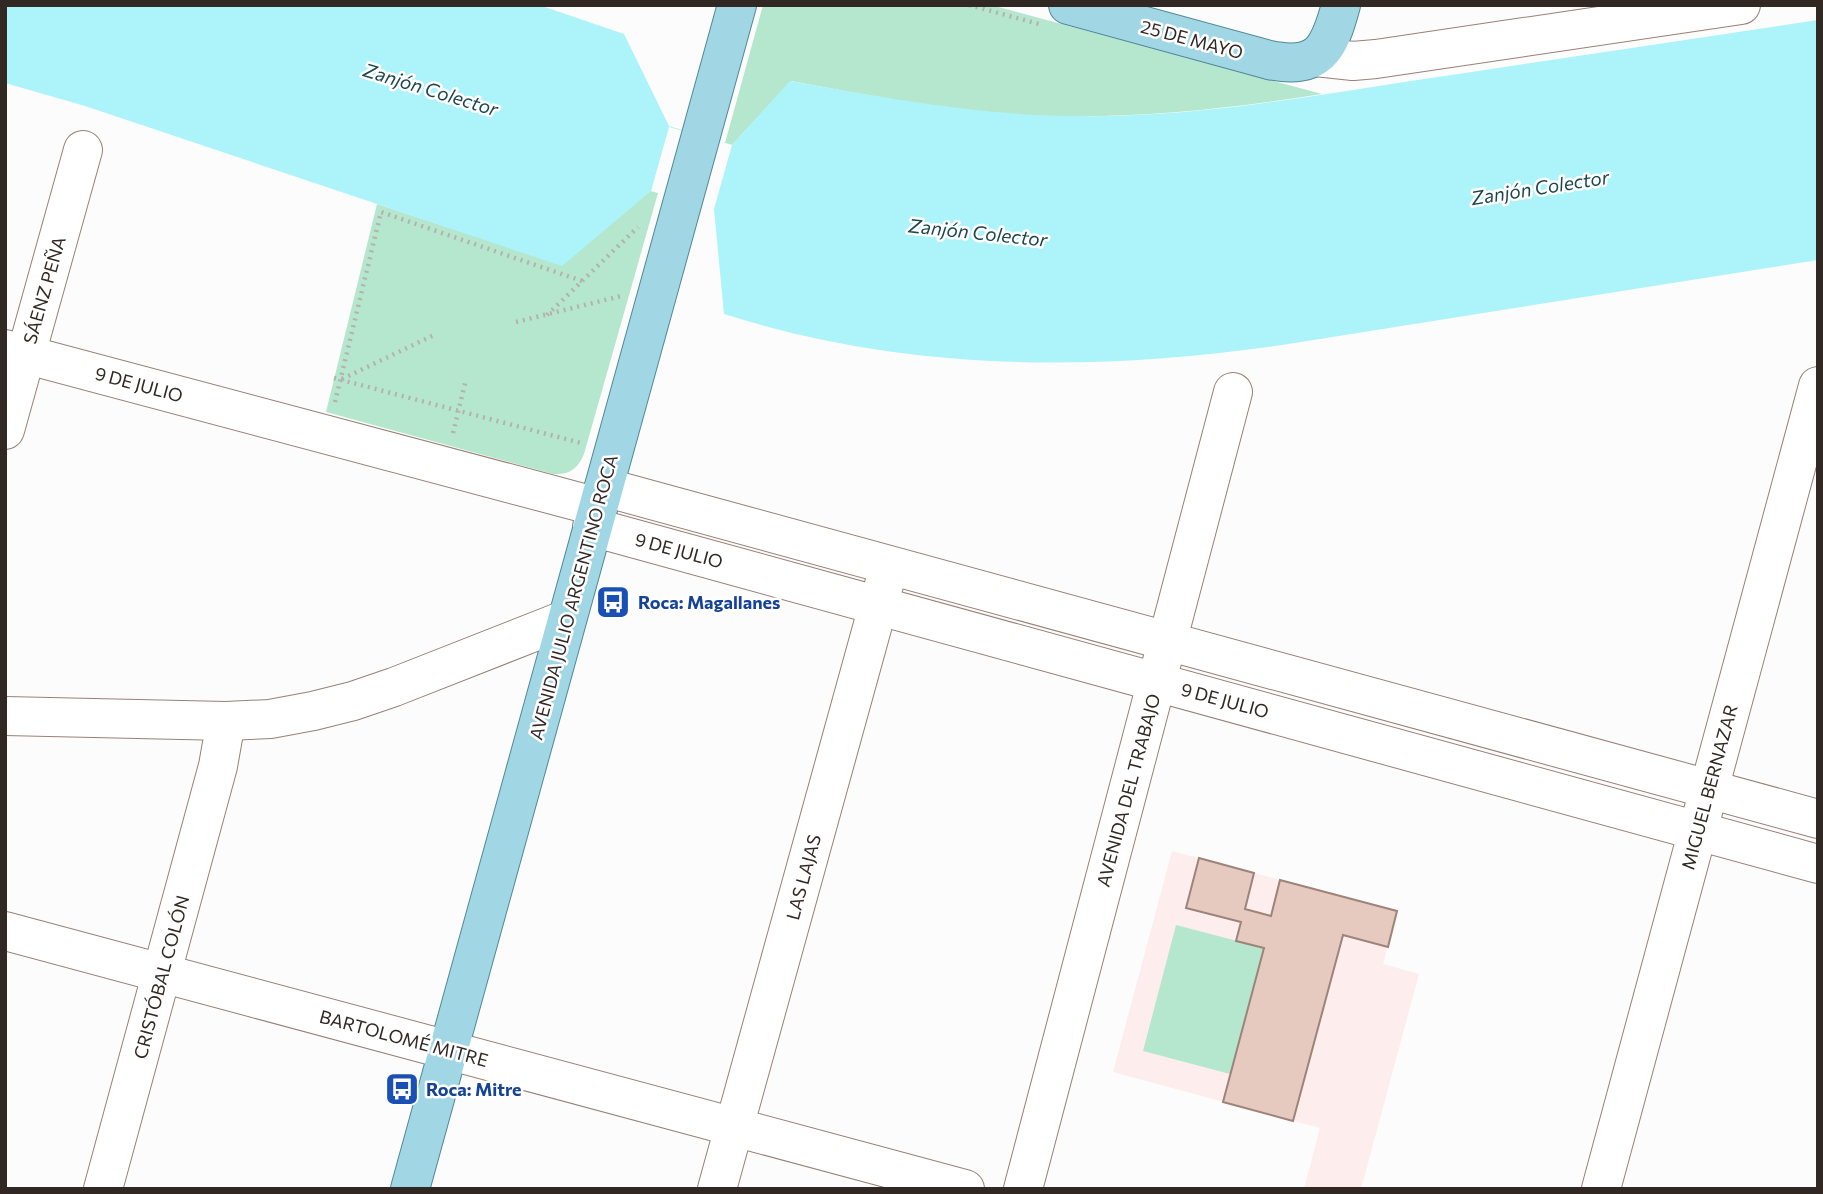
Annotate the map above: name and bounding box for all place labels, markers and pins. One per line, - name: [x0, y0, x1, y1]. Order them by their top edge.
- bus stop icon: Roca: Magallanes: [594, 583, 632, 621]
- place label: Roca: Magallanes: [638, 591, 781, 613]
- bus stop icon: Roca: Mitre: [383, 1070, 421, 1108]
- place label: Roca: Mitre: [426, 1078, 522, 1100]

